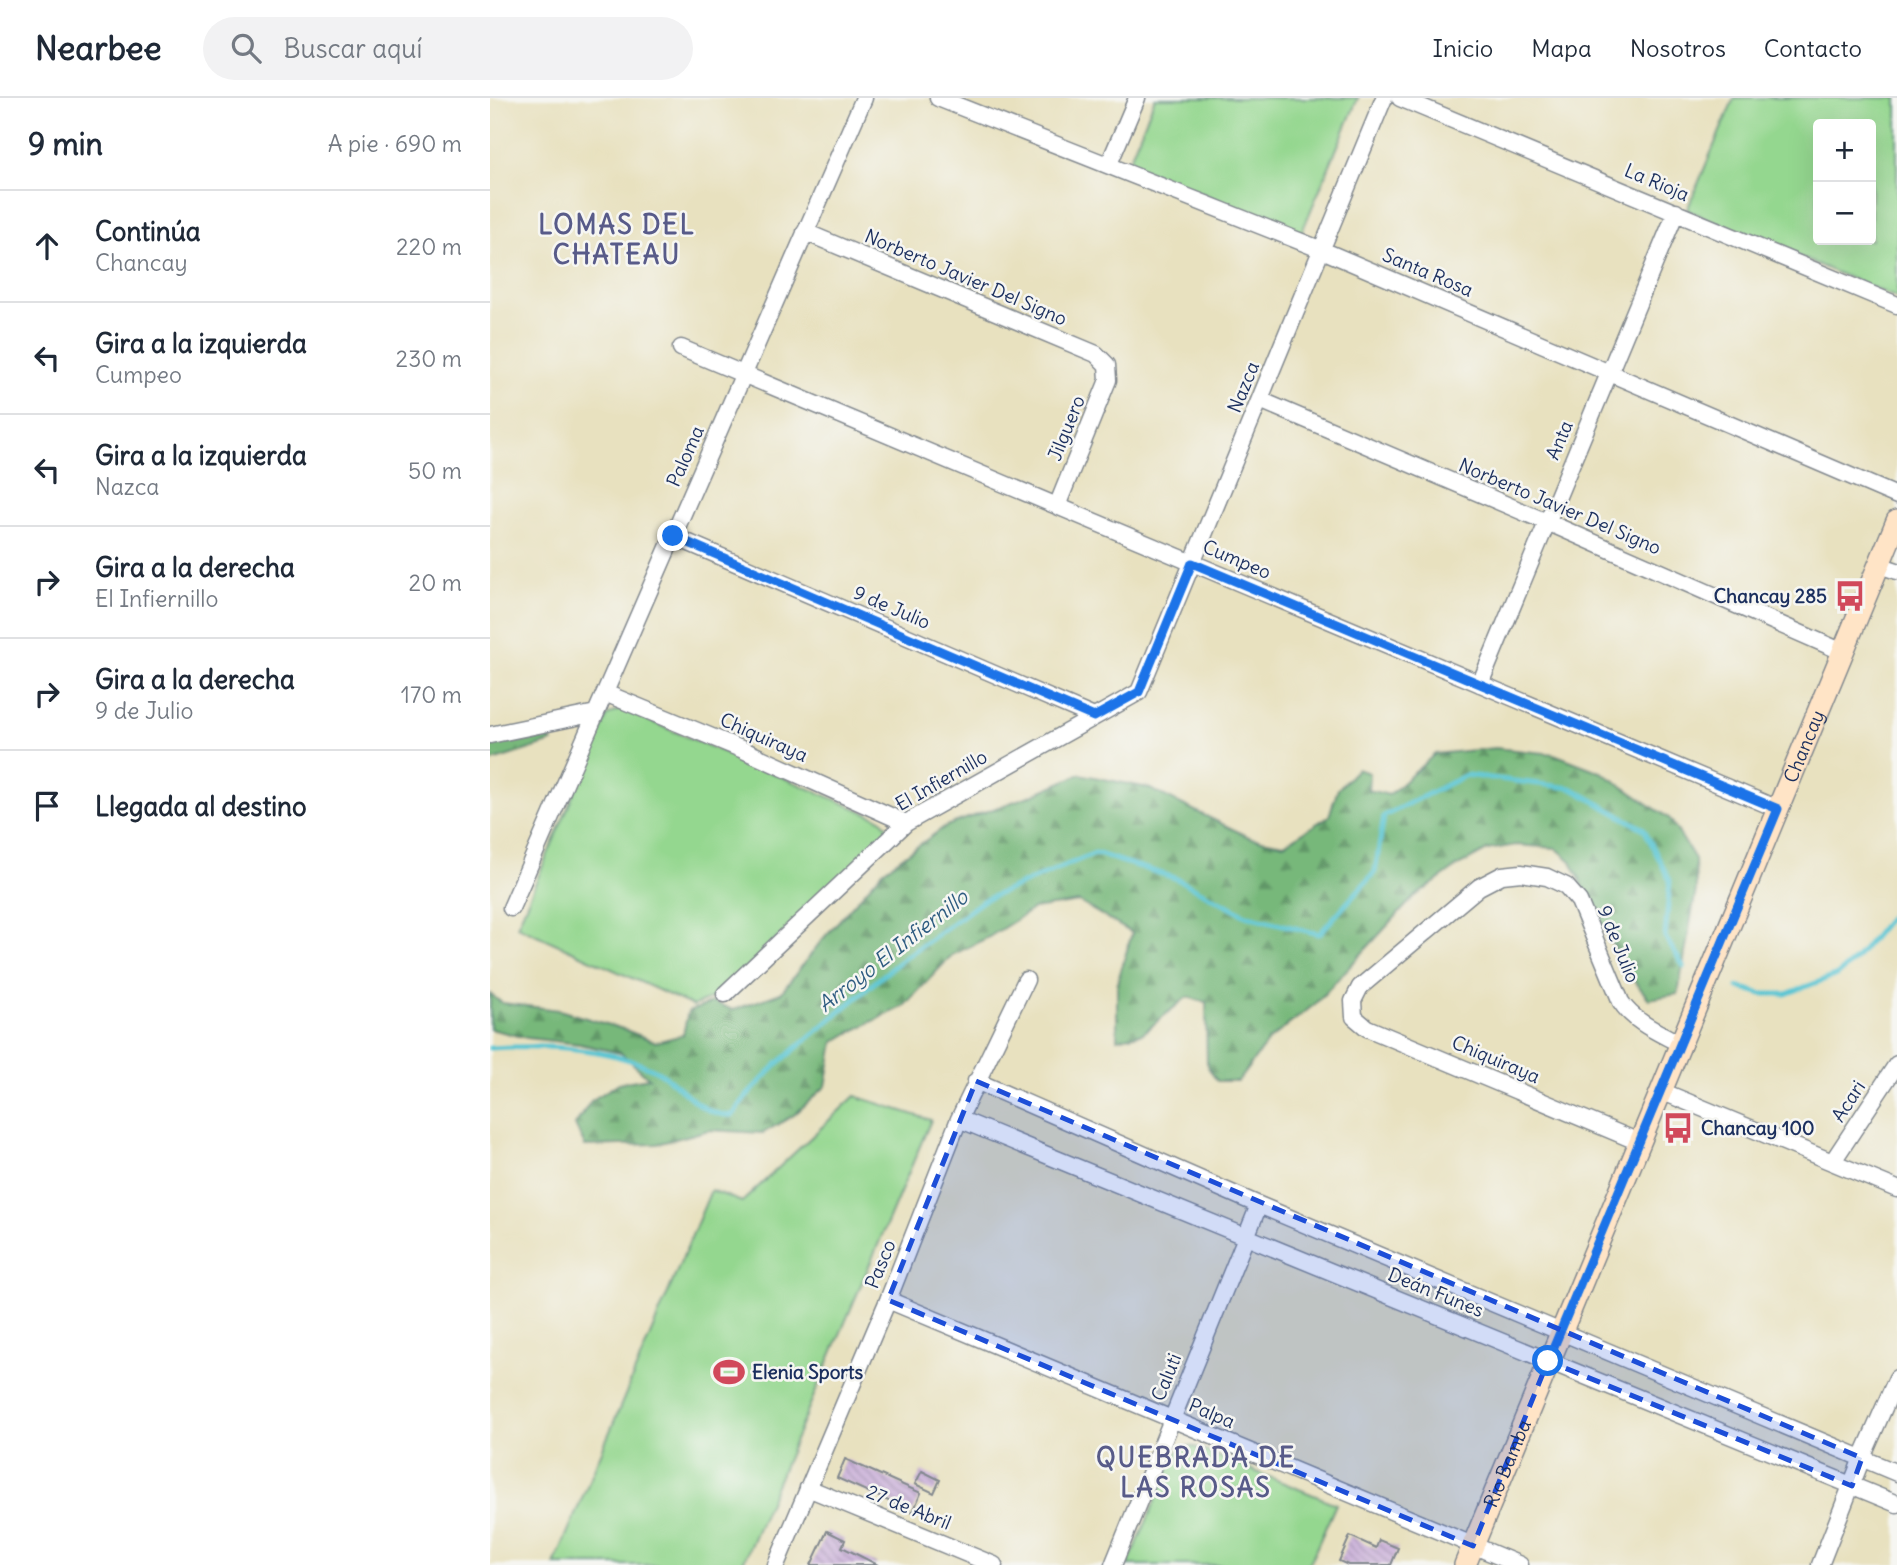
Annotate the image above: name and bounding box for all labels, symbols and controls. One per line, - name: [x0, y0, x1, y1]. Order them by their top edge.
- search box: [203, 17, 693, 80]
- text: Nearbee: [35, 27, 161, 69]
- icon: search: [227, 29, 265, 67]
- text: Buscar aquí: [283, 32, 422, 65]
- text: Inicio: [1433, 33, 1493, 63]
- text: Mapa: [1531, 33, 1592, 63]
- text: Nosotros: [1630, 33, 1726, 63]
- text: Contacto: [1764, 33, 1862, 63]
- map controls: [1813, 119, 1876, 245]
- button: +: [1813, 119, 1876, 182]
- text: 9 min: [28, 125, 103, 163]
- text: A pie · 690 m: [328, 129, 462, 158]
- street label: La Rioja: [1621, 158, 1693, 206]
- button: −: [1813, 182, 1876, 245]
- district label: LOMAS DEL CHATEAU: [538, 208, 696, 271]
- text: Continúa: [95, 215, 201, 248]
- street label: Norberto Javier Del Signo: [861, 223, 1071, 331]
- icon: ahead: [28, 227, 66, 265]
- text: 220 m: [396, 232, 462, 261]
- street label: Santa Rosa: [1379, 242, 1477, 302]
- text: Chancay: [95, 248, 187, 277]
- text: Gira a la izquierda: [95, 327, 307, 360]
- icon: left: [28, 339, 66, 377]
- text: 230 m: [396, 344, 462, 373]
- street label: Nazca: [1222, 358, 1264, 416]
- text: Cumpeo: [95, 360, 182, 389]
- street label: Jilguero: [1042, 392, 1090, 464]
- street label: Anta: [1540, 417, 1578, 463]
- street label: Paloma: [661, 422, 709, 490]
- text: Gira a la izquierda: [95, 439, 307, 472]
- icon: left: [28, 451, 66, 489]
- street label: Norberto Javier Del Signo: [1455, 452, 1665, 560]
- text: 50 m: [408, 456, 462, 485]
- text: Nazca: [95, 472, 159, 501]
- route end: [657, 520, 688, 551]
- street label: Cumpeo: [1199, 534, 1275, 584]
- text: Gira a la derecha: [95, 551, 295, 584]
- icon: right: [28, 563, 66, 601]
- text: 20 m: [409, 568, 462, 597]
- bus stop icon: Chancay 285: [1833, 579, 1867, 613]
- street label: 9 de Julio: [850, 580, 934, 634]
- text: El Infiernillo: [95, 584, 218, 613]
- place label: Chancay 285: [1714, 584, 1827, 608]
- text: Gira a la derecha: [95, 663, 295, 696]
- icon: right: [28, 675, 66, 713]
- text: 170 m: [401, 680, 462, 709]
- text: 9 de Julio: [95, 696, 193, 725]
- street label: Chancay: [1778, 706, 1829, 786]
- street label: Chiquiraya: [716, 707, 812, 767]
- street label: El Infiernillo: [891, 744, 991, 816]
- icon: arrive: [28, 787, 66, 825]
- text: Llegada al destino: [95, 790, 307, 823]
- water label: Arroyo El Infiernillo: [812, 883, 974, 1018]
- street label: 9 de Julio: [1593, 902, 1645, 986]
- street label: Chiquiraya: [1448, 1030, 1544, 1088]
- street label: Acari: [1826, 1076, 1870, 1126]
- bus stop icon: Chancay 100: [1661, 1111, 1695, 1145]
- place label: Chancay 100: [1701, 1116, 1814, 1140]
- street label: Pasco: [859, 1236, 901, 1292]
- street label: Deán Funes: [1385, 1262, 1487, 1322]
- route start: [1532, 1345, 1563, 1376]
- street label: Caluti: [1146, 1350, 1186, 1404]
- sports icon: Elenia Sports: [712, 1355, 746, 1389]
- place label: Elenia Sports: [752, 1360, 864, 1384]
- street label: Palpa: [1185, 1393, 1239, 1433]
- street label: Rio Bamba: [1478, 1416, 1536, 1511]
- district label: QUEBRADA DE LAS ROSAS: [1096, 1441, 1296, 1504]
- street label: 27 de Abril: [863, 1479, 955, 1535]

